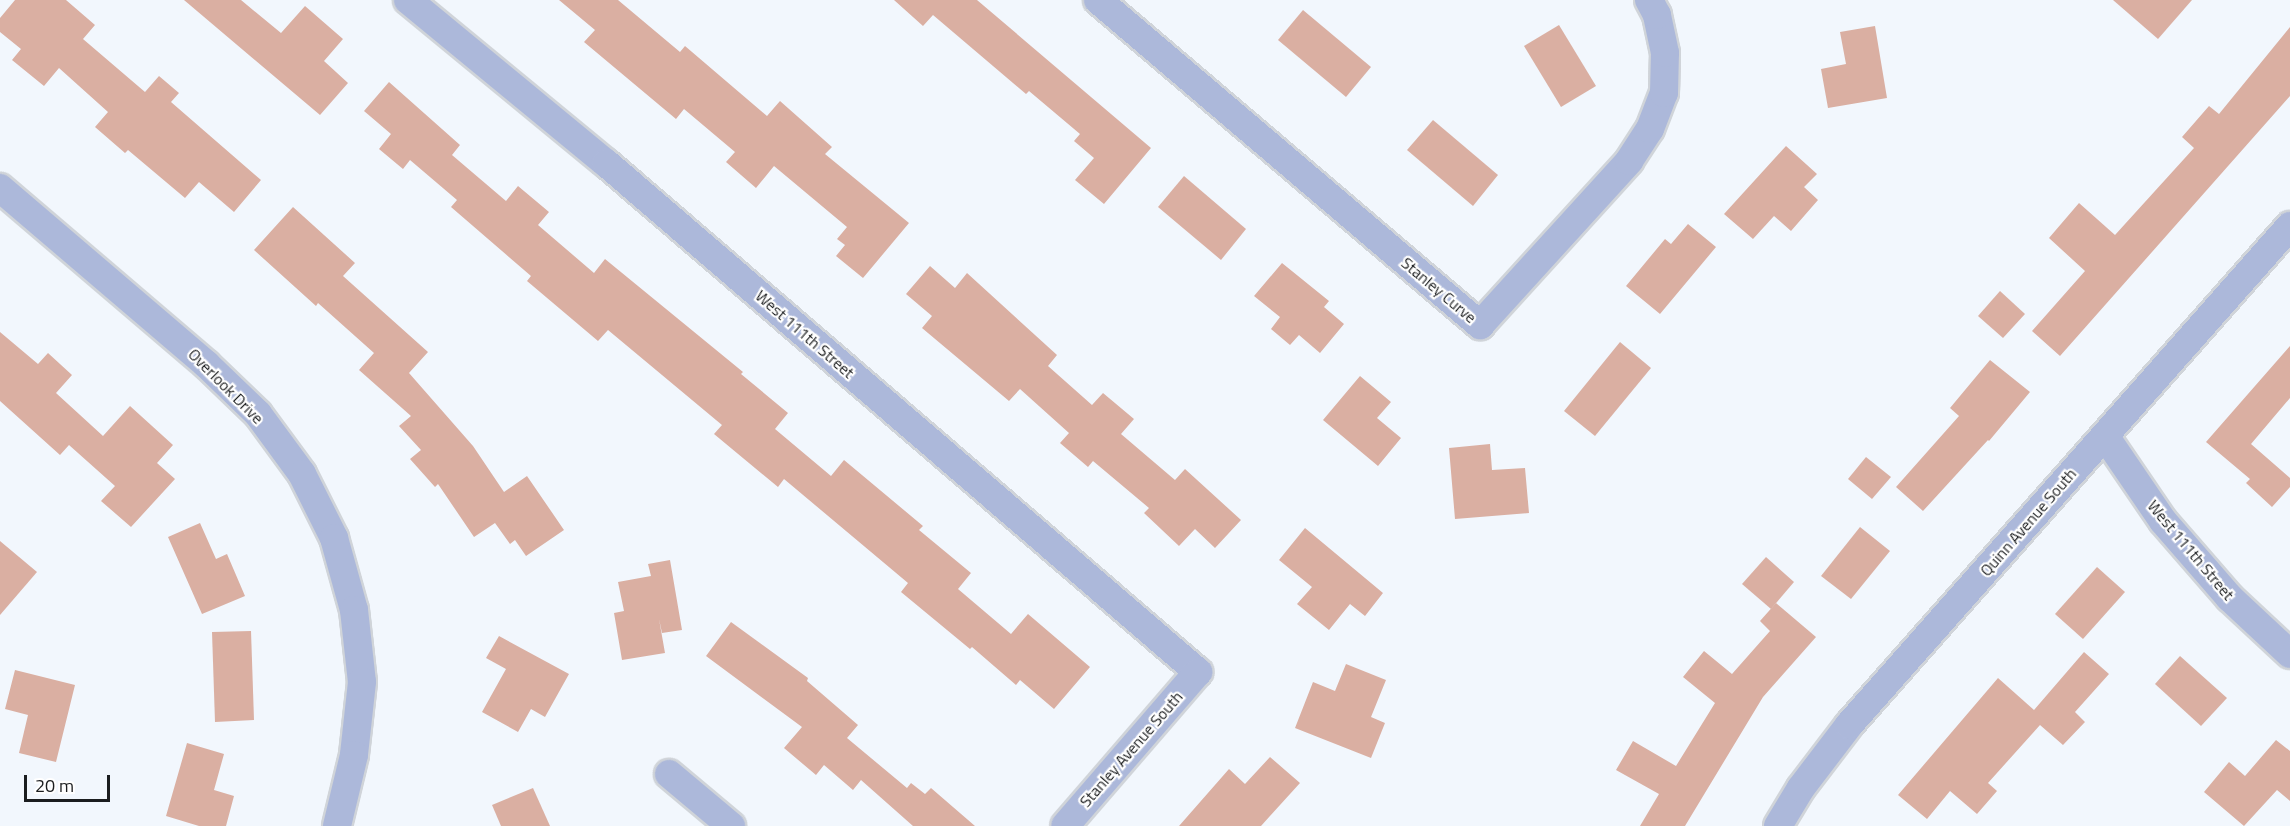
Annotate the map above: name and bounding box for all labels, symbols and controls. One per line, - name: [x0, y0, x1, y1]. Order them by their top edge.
- street label: Stanley Curve: [1398, 253, 1480, 327]
- street label: West 111th Street: [752, 286, 858, 382]
- street label: Overlook Drive: [184, 344, 268, 428]
- street label: Quinn Avenue South: [1976, 464, 2080, 580]
- street label: West 111th Street: [2144, 496, 2238, 604]
- street label: Stanley Avenue South: [1076, 687, 1186, 811]
- scale bar: [27, 763, 112, 801]
- text: 20 m: [35, 772, 74, 799]

